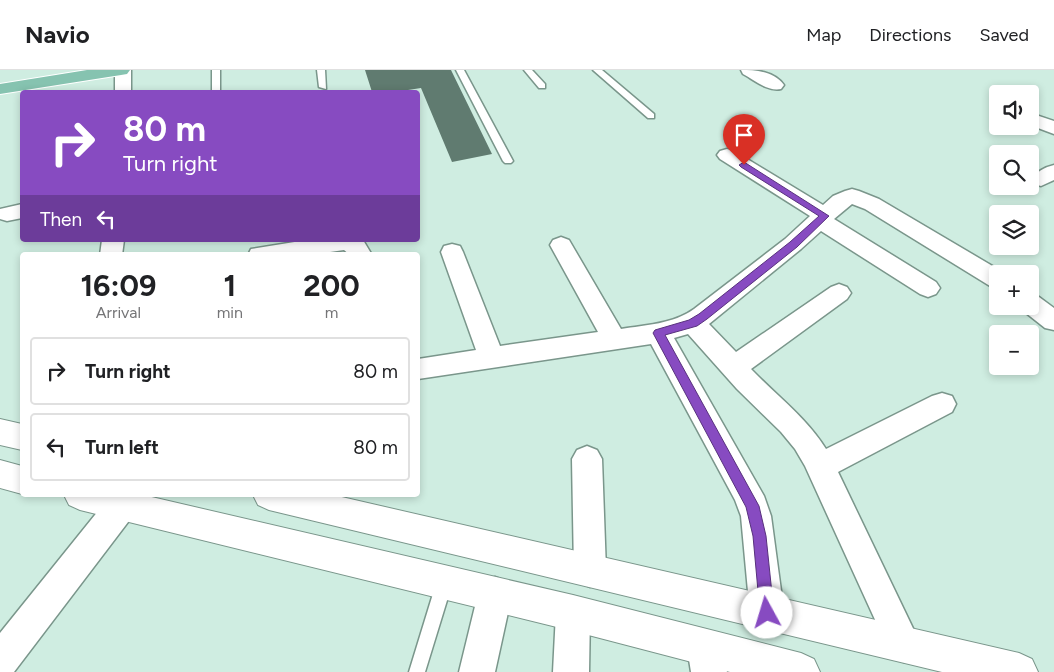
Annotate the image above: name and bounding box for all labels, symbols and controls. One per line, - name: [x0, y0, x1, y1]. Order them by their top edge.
- text: Navio: [25, 20, 90, 49]
- text: Map: [806, 24, 841, 46]
- text: Directions: [869, 24, 951, 46]
- text: Saved: [979, 24, 1029, 46]
- map controls: [989, 85, 1039, 375]
- button: sound: [989, 85, 1039, 135]
- text: 80 m: [123, 108, 206, 150]
- icon: right: [40, 110, 105, 175]
- pin: [723, 114, 765, 165]
- icon: arrive: [730, 121, 758, 149]
- button: search: [989, 145, 1039, 195]
- text: Turn right: [123, 150, 218, 177]
- icon: left: [92, 205, 120, 233]
- button: layers: [989, 205, 1039, 255]
- text: Then: [40, 208, 82, 231]
- button: +: [989, 265, 1039, 315]
- text: 16:09: [80, 267, 156, 304]
- text: 1: [223, 267, 236, 304]
- text: 200: [303, 267, 360, 304]
- text: Arrival: [96, 303, 141, 322]
- text: min: [217, 303, 243, 322]
- text: m: [325, 303, 338, 322]
- button: −: [989, 325, 1039, 375]
- icon: right: [42, 357, 70, 385]
- text: Turn right: [85, 360, 171, 383]
- text: 80 m: [353, 360, 398, 383]
- icon: left: [42, 433, 70, 461]
- text: Turn left: [85, 436, 159, 459]
- text: 80 m: [353, 436, 398, 459]
- position arrow: [740, 586, 792, 638]

